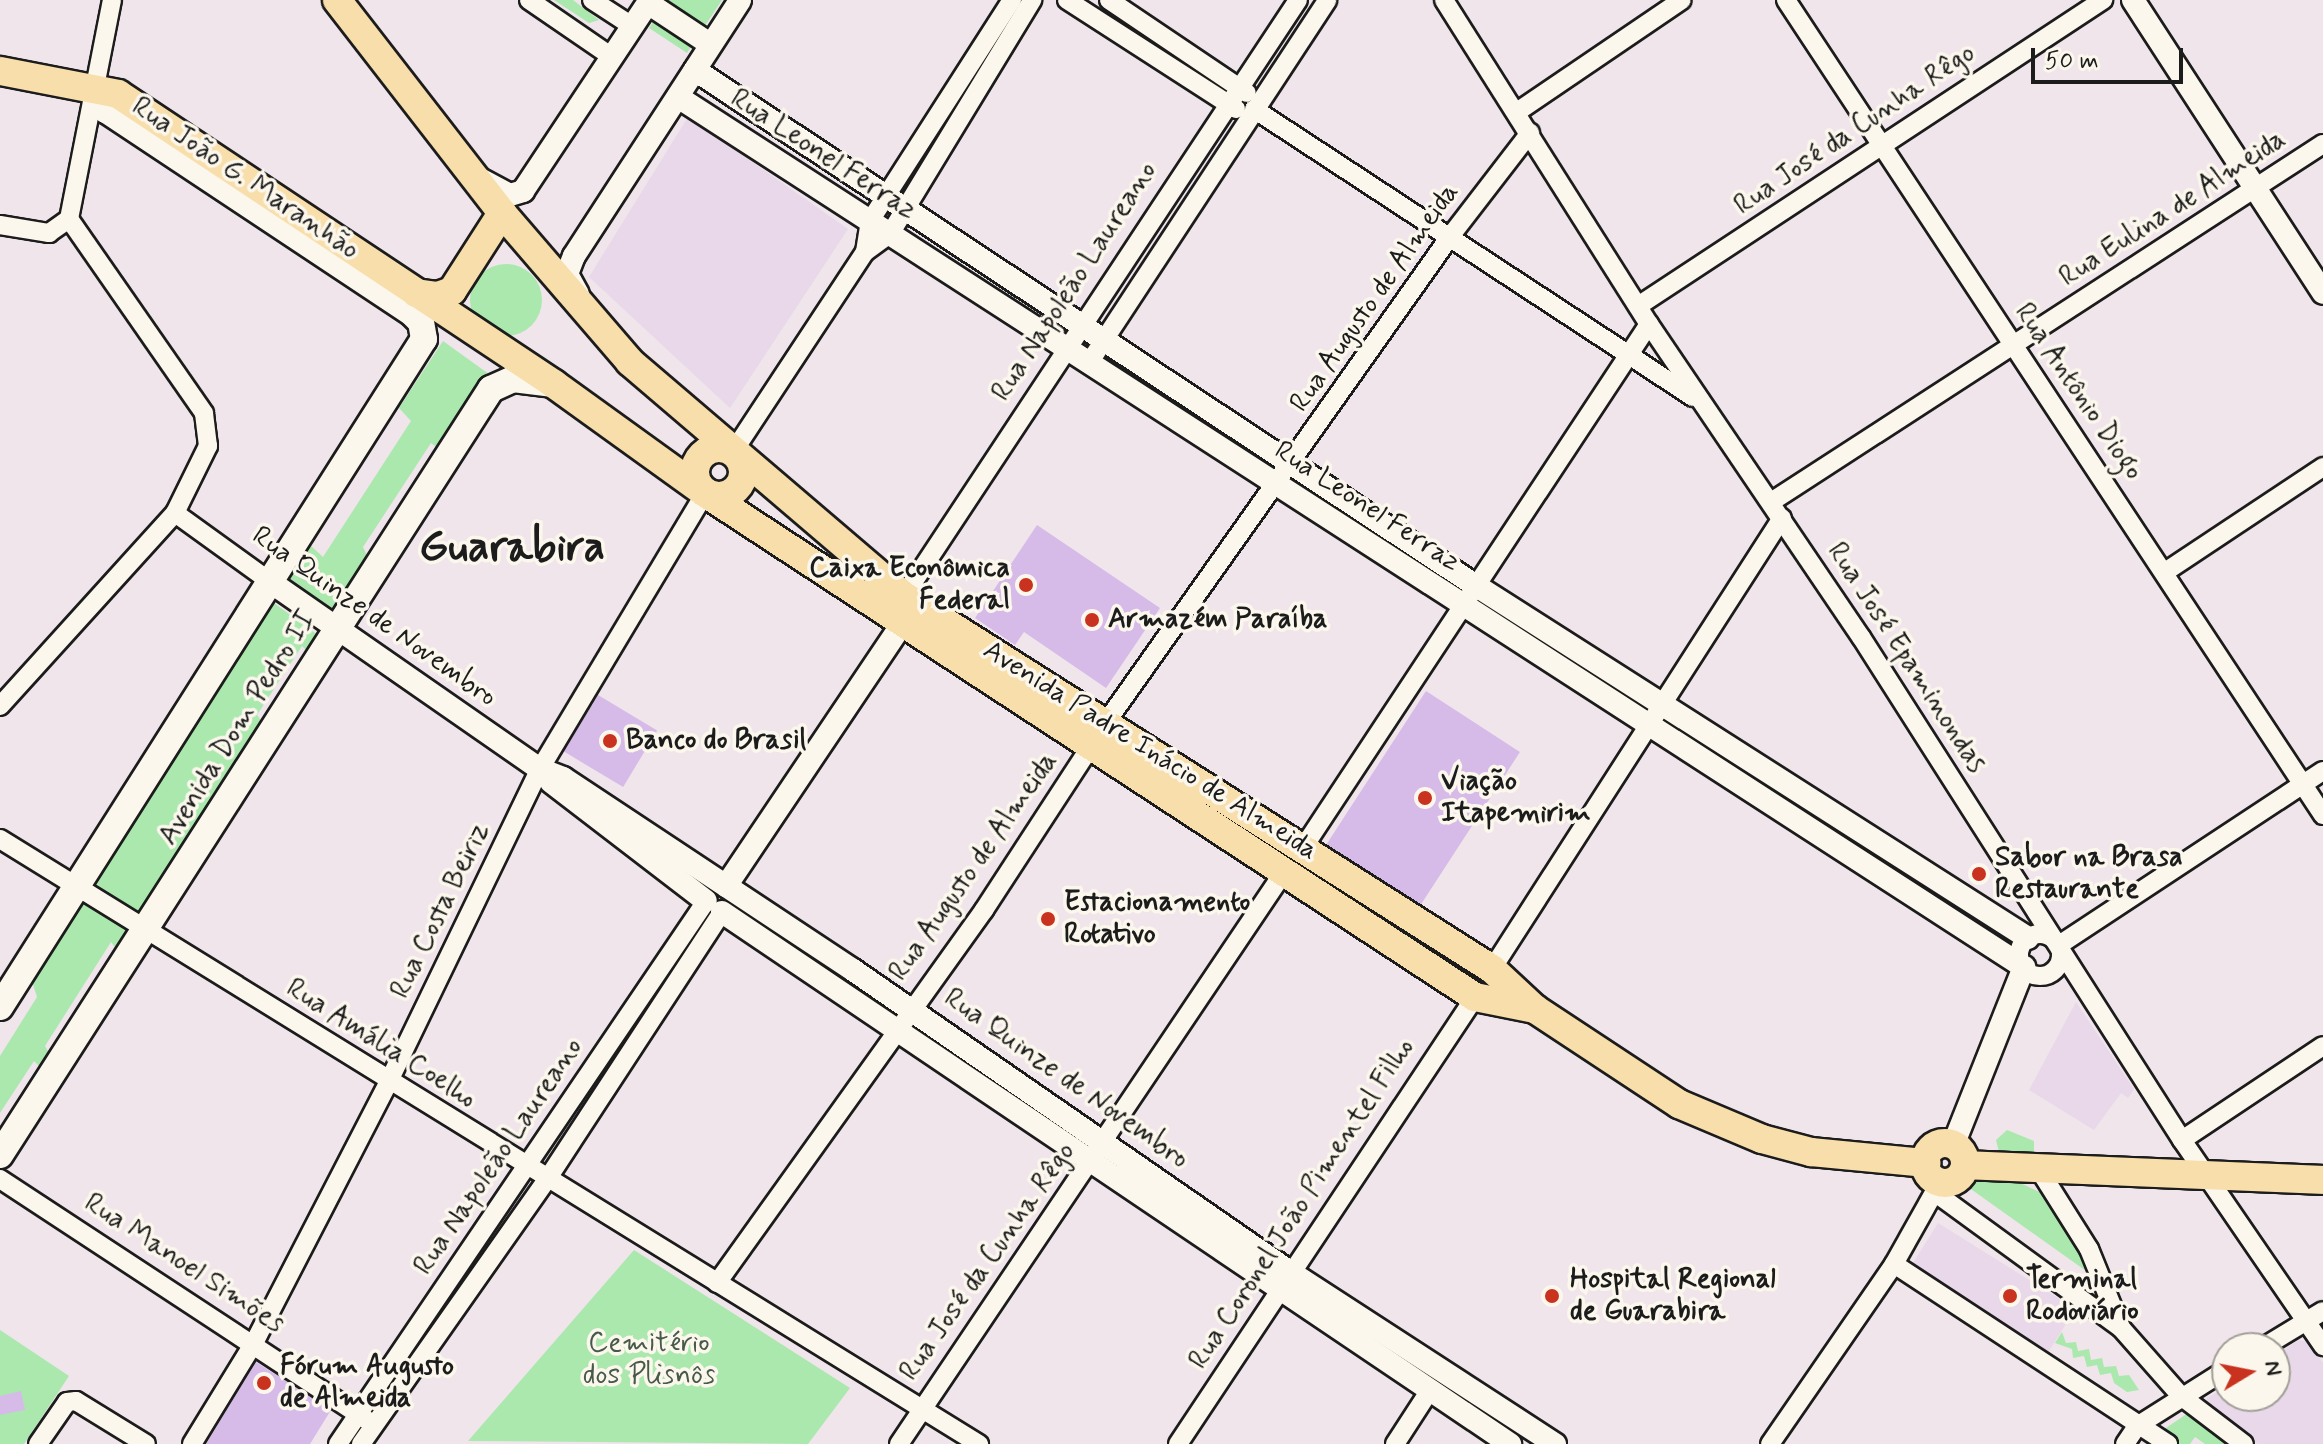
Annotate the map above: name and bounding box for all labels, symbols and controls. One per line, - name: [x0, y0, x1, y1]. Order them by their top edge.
- scale bar: [2035, 32, 2187, 82]
- street label: Rua José da Cunha Rêgo: [1729, 38, 1981, 222]
- text: 50 m: [2045, 46, 2099, 77]
- street label: Rua Leonel Ferraz: [724, 83, 922, 227]
- street label: Rua João G. Maranhão: [124, 90, 366, 268]
- street label: Rua Eulina de Almeida: [2055, 124, 2291, 294]
- street label: Rua Napoleão Laureano: [987, 159, 1163, 405]
- street label: Rua Augusto de Almeida: [1282, 175, 1468, 421]
- street label: Rua Antônio Diogo: [2007, 298, 2149, 486]
- street label: Rua Leonel Ferraz: [1268, 435, 1466, 579]
- street label: Rua Quinze de Novembro: [245, 520, 503, 714]
- district label: Guarabira: [419, 522, 605, 574]
- street label: Rua José Epaminondas: [1819, 536, 1993, 780]
- place label: Caixa Econômica Federal: [809, 552, 1010, 618]
- marker: Caixa Econômica Federal: [1017, 576, 1035, 594]
- place label: Armazém Paraíba: [1108, 603, 1326, 637]
- street label: Avenida Dom Pedro II: [152, 605, 324, 851]
- marker: Armazém Paraíba: [1083, 611, 1101, 629]
- street label: Avenida Padre Inácio de Almeida: [976, 633, 1324, 869]
- place label: Banco do Brasil: [626, 724, 804, 758]
- marker: Banco do Brasil: [601, 732, 619, 750]
- street label: Rua Augusto de Almeida: [881, 744, 1067, 990]
- place label: Viação Itapemirim: [1441, 765, 1591, 831]
- marker: Viação Itapemirim: [1416, 789, 1434, 807]
- street label: Rua Costa Beiriz: [384, 817, 498, 1005]
- place label: Sabor na Brasa Restaurante: [1995, 841, 2178, 907]
- marker: Sabor na Brasa Restaurante: [1970, 865, 1988, 883]
- place label: Estacionamento Rotativo: [1064, 886, 1250, 952]
- marker: Estacionamento Rotativo: [1039, 910, 1057, 928]
- street label: Rua Amália Coelho: [280, 972, 482, 1116]
- street label: Rua Quinze de Novembro: [937, 982, 1195, 1176]
- street label: Rua Coronel João Pimentel Filho: [1183, 1033, 1421, 1375]
- street label: Rua Napoleão Laureano: [409, 1035, 589, 1279]
- street label: Rua José da Cunha Rêgo: [894, 1137, 1082, 1387]
- street label: Rua Manoel Simões: [79, 1187, 289, 1341]
- place label: Hospital Regional de Guarabira: [1570, 1263, 1781, 1329]
- place label: Terminal Rodoviário: [2026, 1263, 2139, 1329]
- marker: Hospital Regional de Guarabira: [1541, 1285, 1563, 1307]
- marker: Terminal Rodoviário: [2001, 1287, 2019, 1305]
- park label: Cemitério dos Plisnôs: [584, 1327, 714, 1393]
- north arrow: [2211, 1332, 2291, 1412]
- place label: Fórum Augusto de Almeida: [280, 1350, 452, 1416]
- text: N: [2258, 1359, 2288, 1378]
- marker: Fórum Augusto de Almeida: [255, 1374, 273, 1392]

